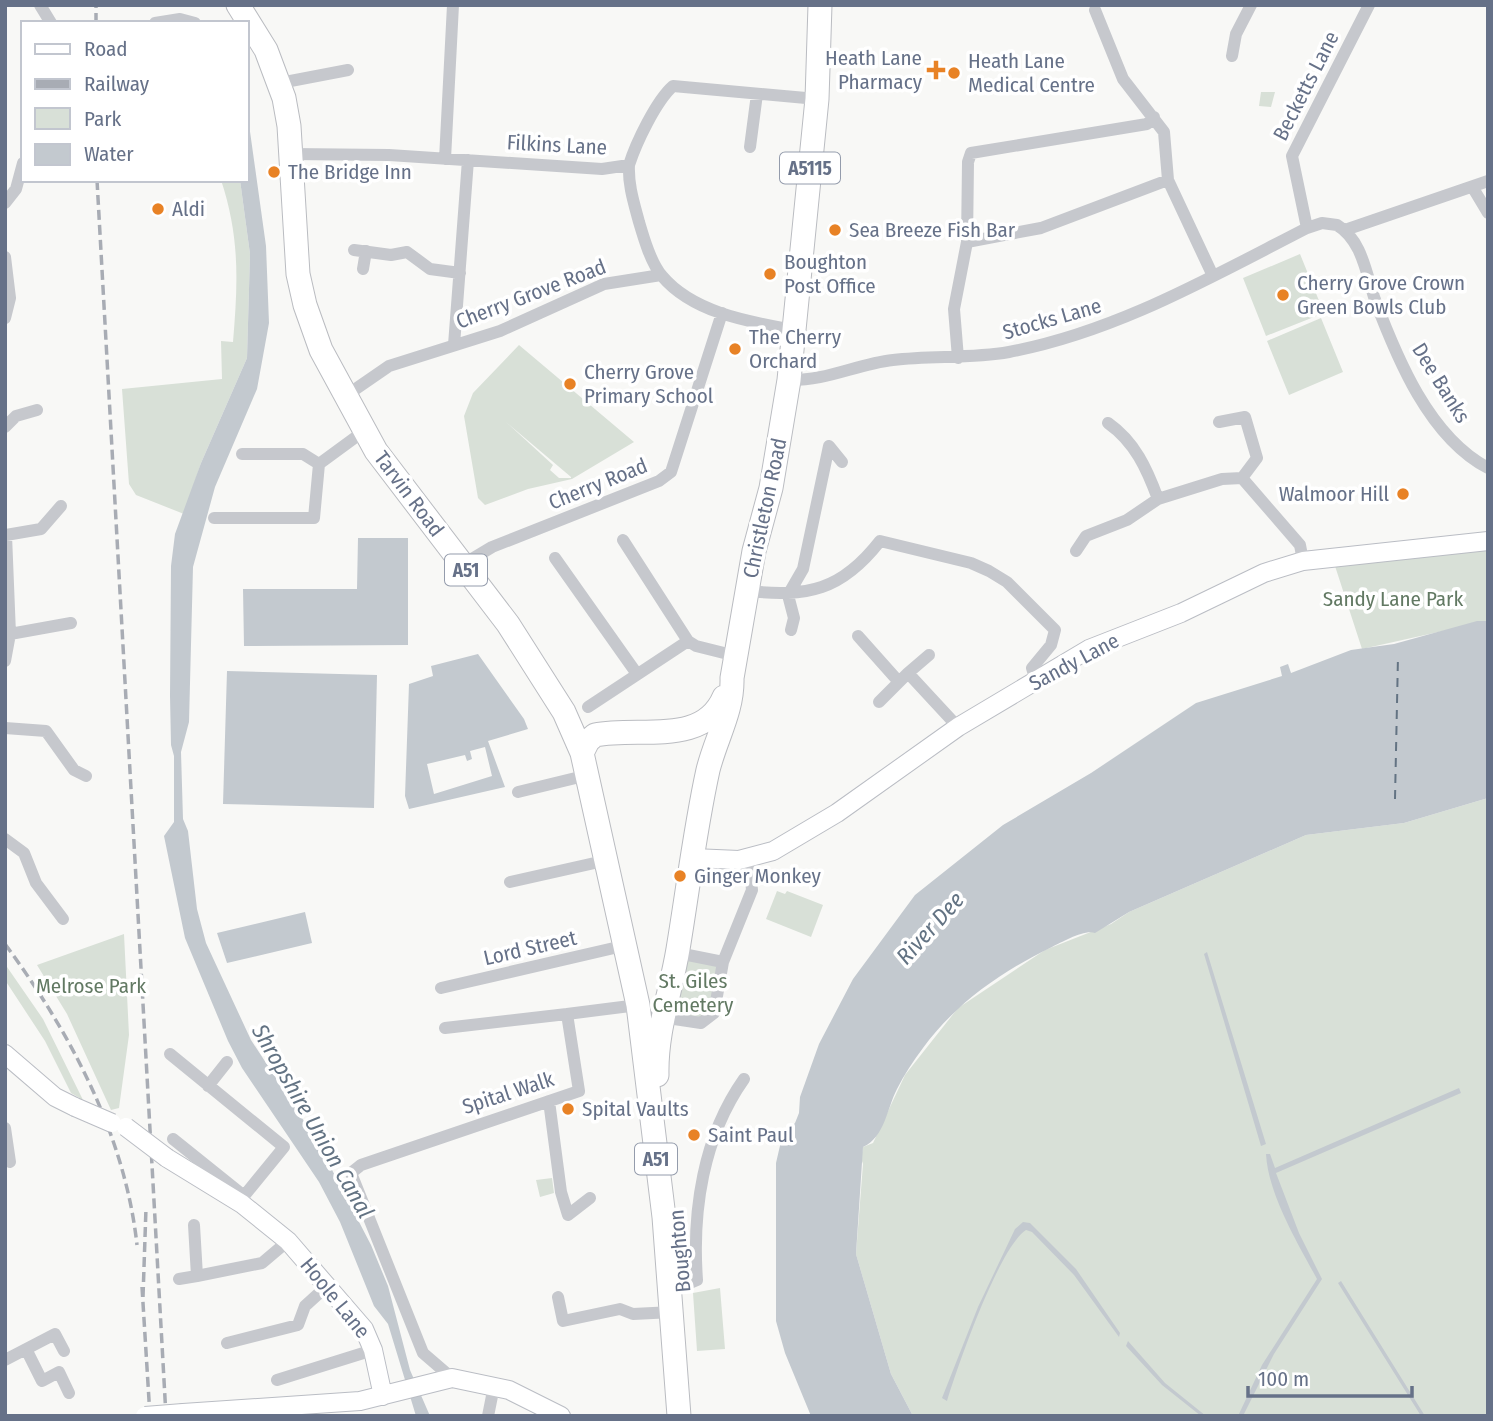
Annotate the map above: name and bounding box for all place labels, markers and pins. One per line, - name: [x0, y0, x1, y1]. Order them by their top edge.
- place label: Heath Lane Pharmacy: [825, 45, 923, 95]
- place label: Heath Lane Medical Centre: [968, 48, 1095, 98]
- marker: Heath Lane Pharmacy: [928, 62, 944, 78]
- marker: Heath Lane Medical Centre: [946, 65, 962, 81]
- place label: The Bridge Inn: [288, 159, 412, 185]
- marker: The Bridge Inn: [266, 164, 282, 180]
- place label: Aldi: [172, 196, 205, 222]
- marker: Aldi: [150, 201, 166, 217]
- place label: Sea Breeze Fish Bar: [849, 217, 1016, 243]
- marker: Sea Breeze Fish Bar: [827, 222, 843, 238]
- place label: Boughton Post Office: [784, 249, 876, 299]
- marker: Boughton Post Office: [762, 266, 778, 282]
- place label: Cherry Grove Crown Green Bowls Club: [1297, 270, 1465, 320]
- marker: Cherry Grove Crown Green Bowls Club: [1275, 287, 1291, 303]
- place label: The Cherry Orchard: [749, 324, 842, 374]
- marker: The Cherry Orchard: [727, 341, 743, 357]
- place label: Cherry Grove Primary School: [584, 359, 714, 409]
- marker: Cherry Grove Primary School: [562, 376, 578, 392]
- place label: Walmoor Hill: [1279, 481, 1389, 507]
- marker: Walmoor Hill: [1395, 486, 1411, 502]
- place label: Ginger Monkey: [694, 863, 821, 889]
- marker: Ginger Monkey: [672, 868, 688, 884]
- place label: Spital Vaults: [582, 1096, 689, 1122]
- marker: Spital Vaults: [560, 1101, 576, 1117]
- place label: Saint Paul: [708, 1122, 794, 1148]
- marker: Saint Paul: [686, 1127, 702, 1143]

